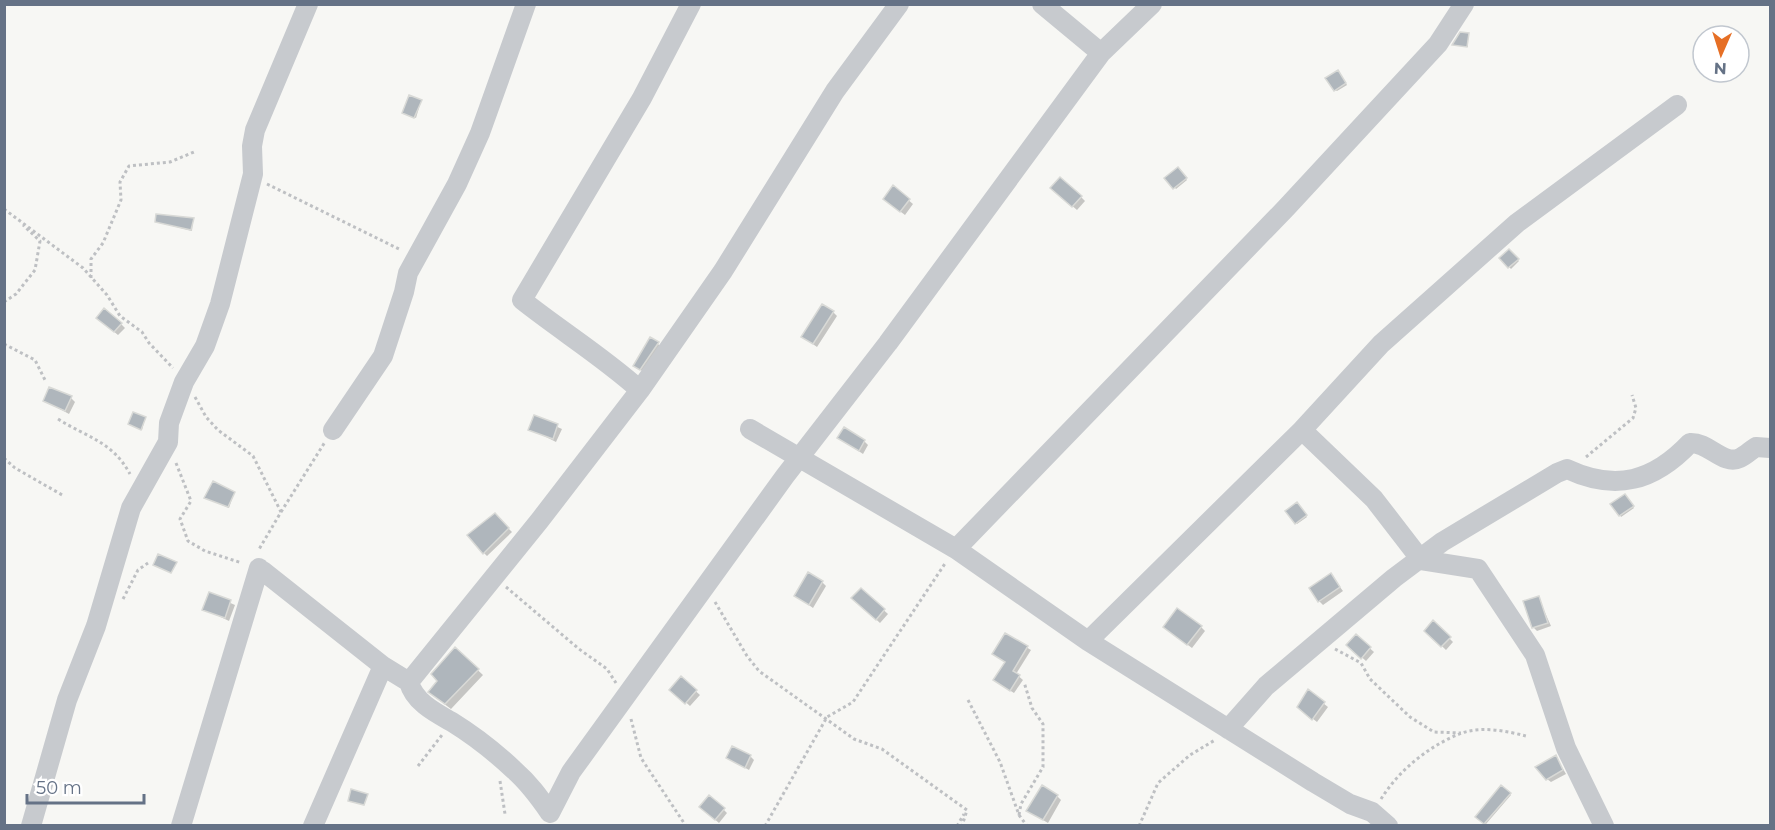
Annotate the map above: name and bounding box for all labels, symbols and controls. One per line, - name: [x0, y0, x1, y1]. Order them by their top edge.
- north arrow: [1691, 24, 1751, 84]
- text: N: [1713, 59, 1727, 78]
- scale bar: [27, 767, 144, 805]
- text: 50 m: [36, 777, 82, 799]

